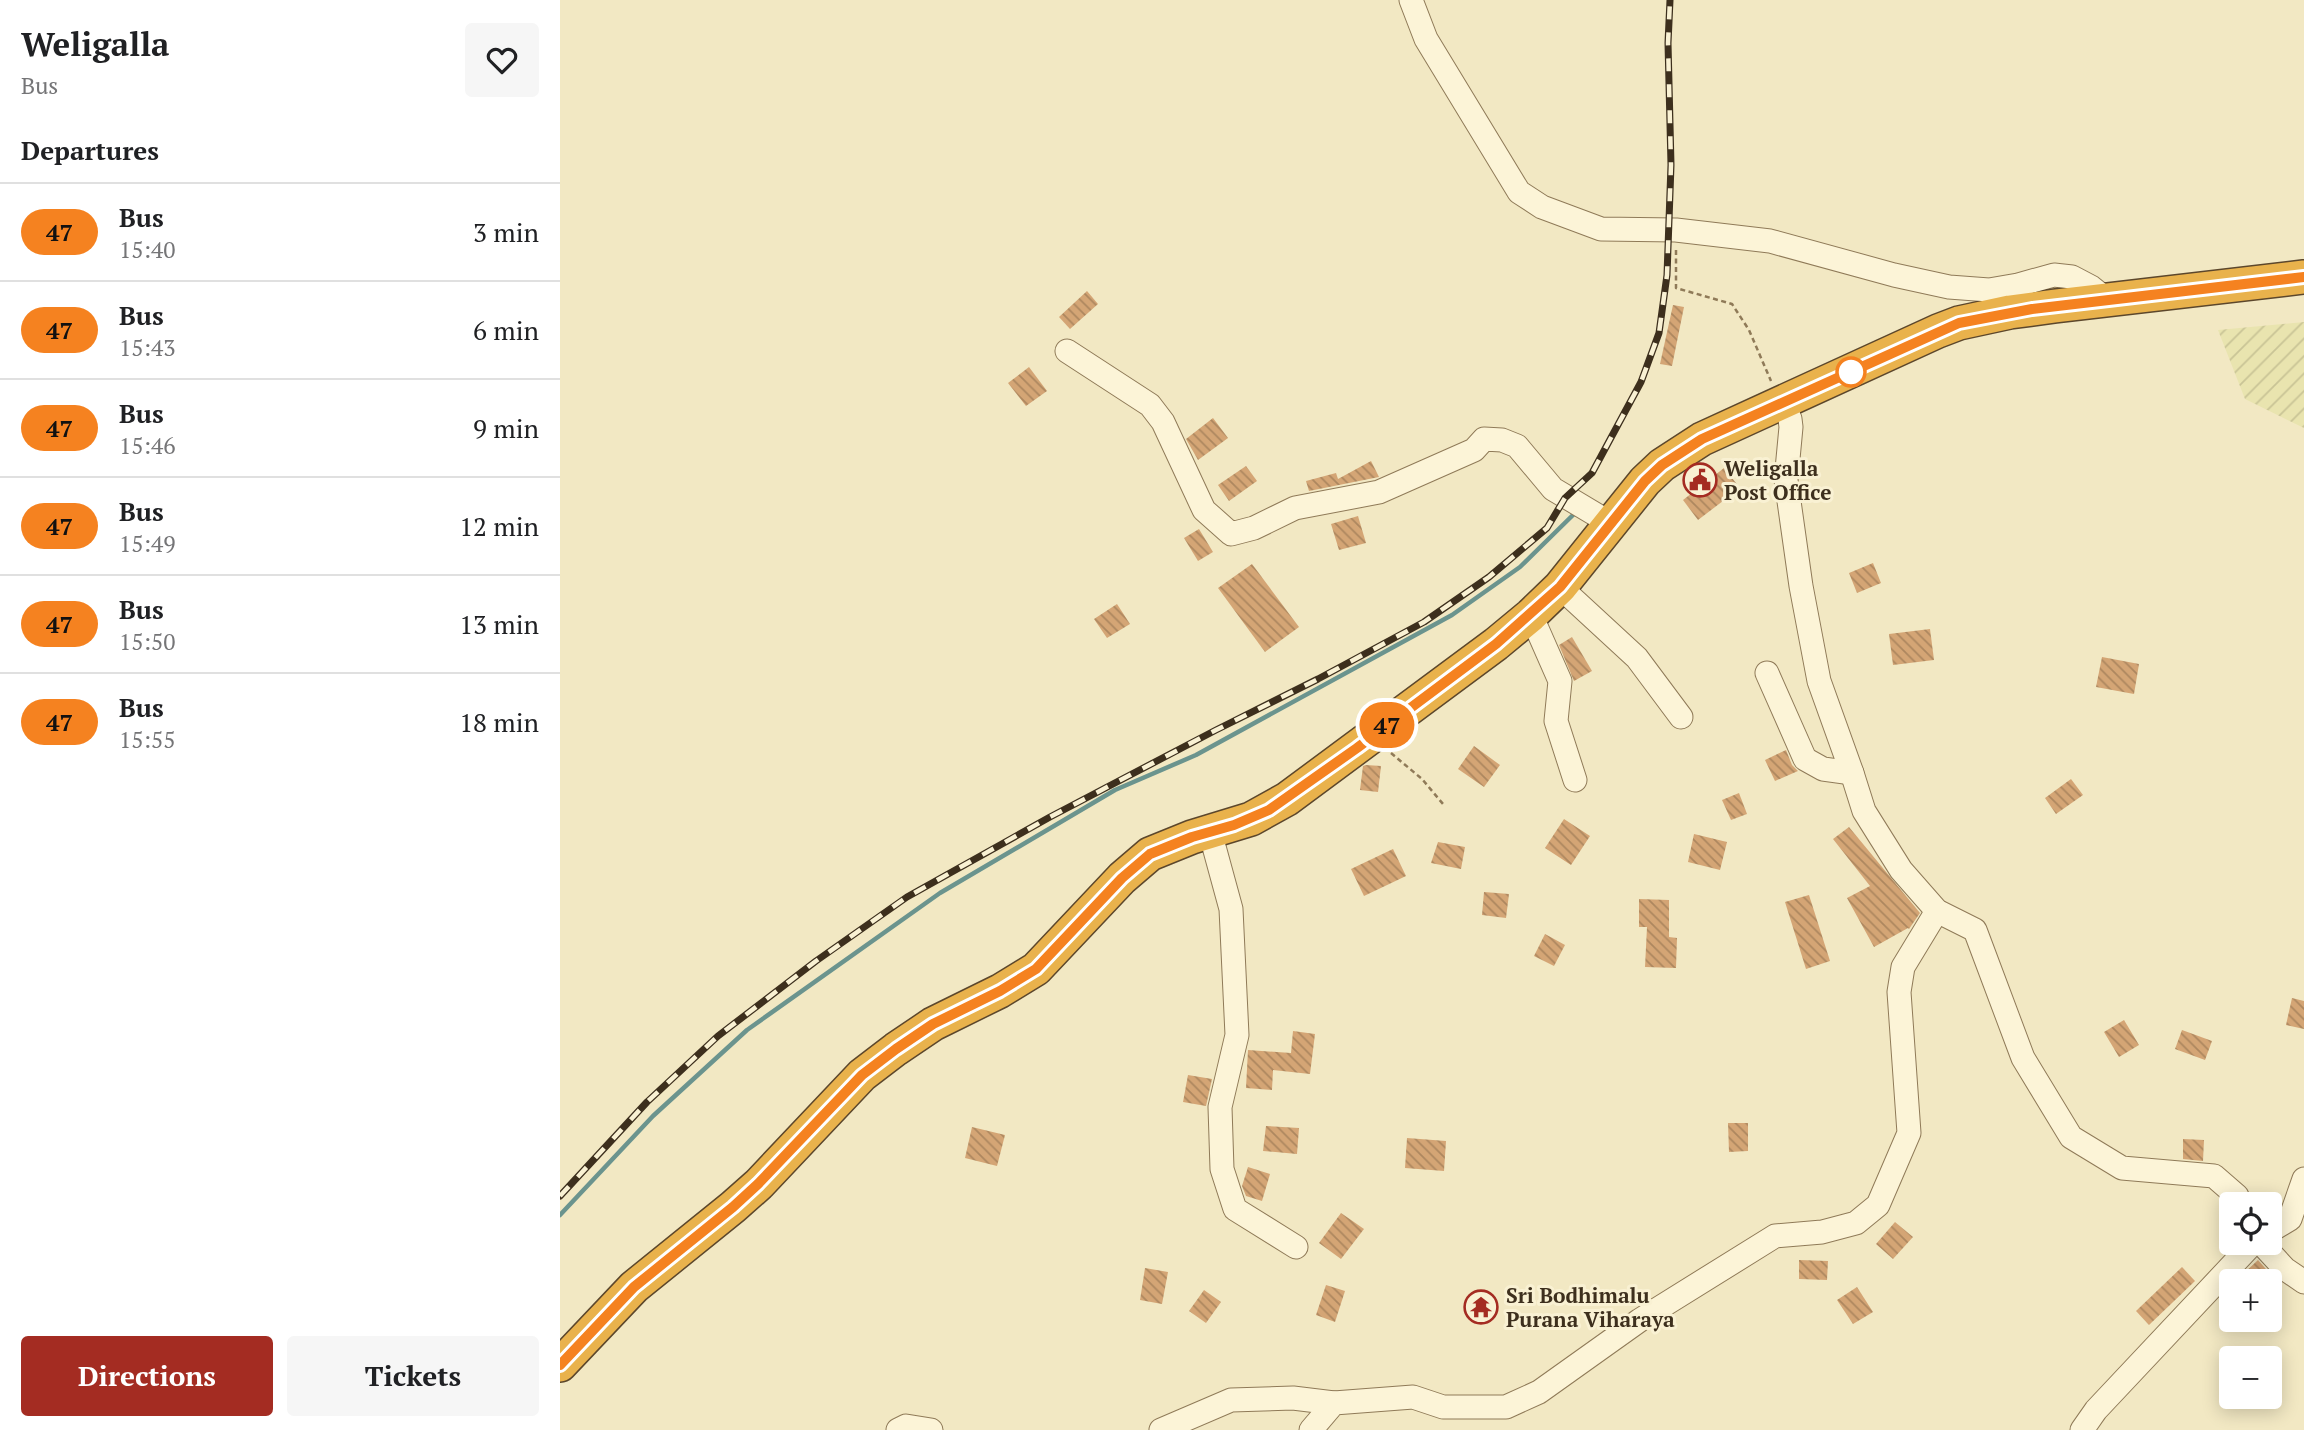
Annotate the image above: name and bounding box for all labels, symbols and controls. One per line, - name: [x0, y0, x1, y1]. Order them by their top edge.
- text: Weligalla: [21, 22, 169, 65]
- button: heart: [465, 23, 539, 97]
- text: Bus: [21, 70, 58, 101]
- text: Departures: [21, 133, 159, 167]
- text: Bus: [119, 200, 164, 234]
- text: 3 min: [473, 215, 539, 249]
- text: 47: [46, 216, 73, 248]
- text: 15:40: [119, 234, 176, 265]
- text: Bus: [119, 298, 164, 332]
- text: 6 min: [473, 313, 539, 347]
- text: 47: [46, 314, 73, 346]
- text: 15:43: [119, 332, 176, 363]
- unlabelled marker: [1836, 357, 1866, 387]
- text: Bus: [119, 396, 164, 430]
- text: 9 min: [473, 411, 539, 445]
- text: 47: [46, 412, 73, 444]
- text: 15:46: [119, 430, 176, 461]
- place label: Weligalla Post Office: [1724, 454, 1831, 506]
- public building icon: Weligalla Post Office: [1681, 461, 1719, 499]
- text: Bus: [119, 494, 164, 528]
- text: 12 min: [459, 509, 539, 543]
- text: 47: [46, 510, 73, 542]
- text: 15:49: [119, 528, 176, 559]
- text: Bus: [119, 592, 164, 626]
- text: 13 min: [459, 607, 539, 641]
- text: 47: [46, 608, 73, 640]
- text: 15:50: [119, 626, 176, 657]
- text: Bus: [119, 690, 164, 724]
- line badge: 47: [1356, 702, 1418, 748]
- text: 18 min: [459, 705, 539, 739]
- text: 47: [46, 706, 73, 738]
- text: 47: [1373, 709, 1401, 741]
- text: 15:55: [119, 724, 176, 755]
- map controls: [2219, 1192, 2282, 1409]
- button: locate: [2219, 1192, 2282, 1255]
- button: +: [2219, 1269, 2282, 1332]
- place label: Sri Bodhimalu Purana Viharaya: [1506, 1281, 1675, 1333]
- temple icon: Sri Bodhimalu Purana Viharaya: [1462, 1288, 1500, 1326]
- button: Directions: [21, 1336, 273, 1416]
- button: Tickets: [287, 1336, 539, 1416]
- button: −: [2219, 1346, 2282, 1409]

